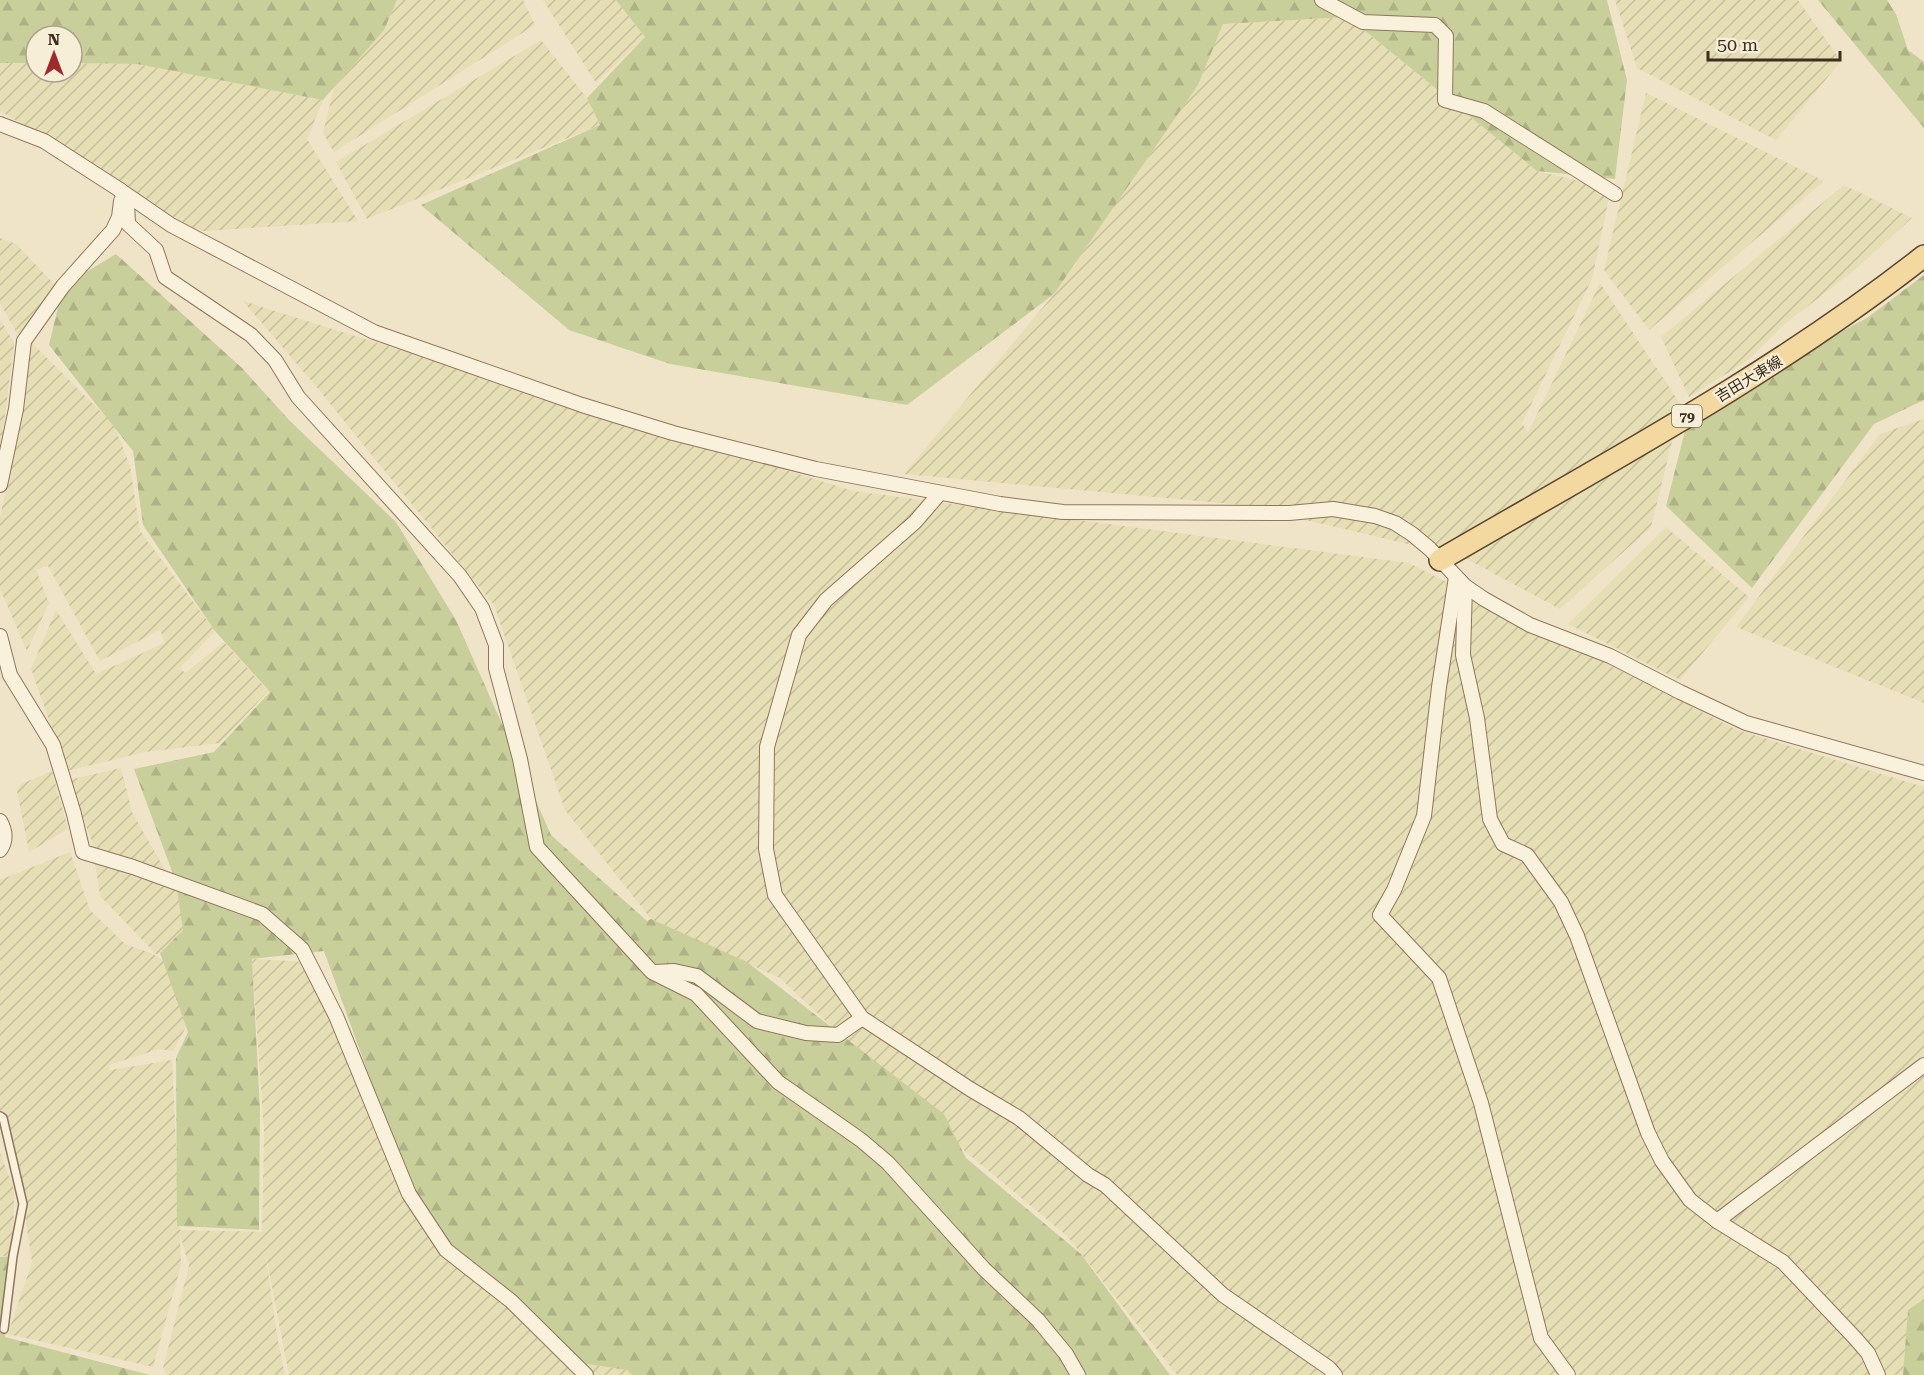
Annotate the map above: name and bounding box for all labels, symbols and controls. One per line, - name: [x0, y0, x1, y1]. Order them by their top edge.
- north arrow: [24, 24, 84, 84]
- scale bar: [1708, 24, 1840, 62]
- text: N: [48, 30, 60, 49]
- text: 50 m: [1717, 34, 1758, 55]
- street label: 吉田大東線: [1712, 352, 1786, 406]
- road number: 79: [1672, 405, 1702, 427]

